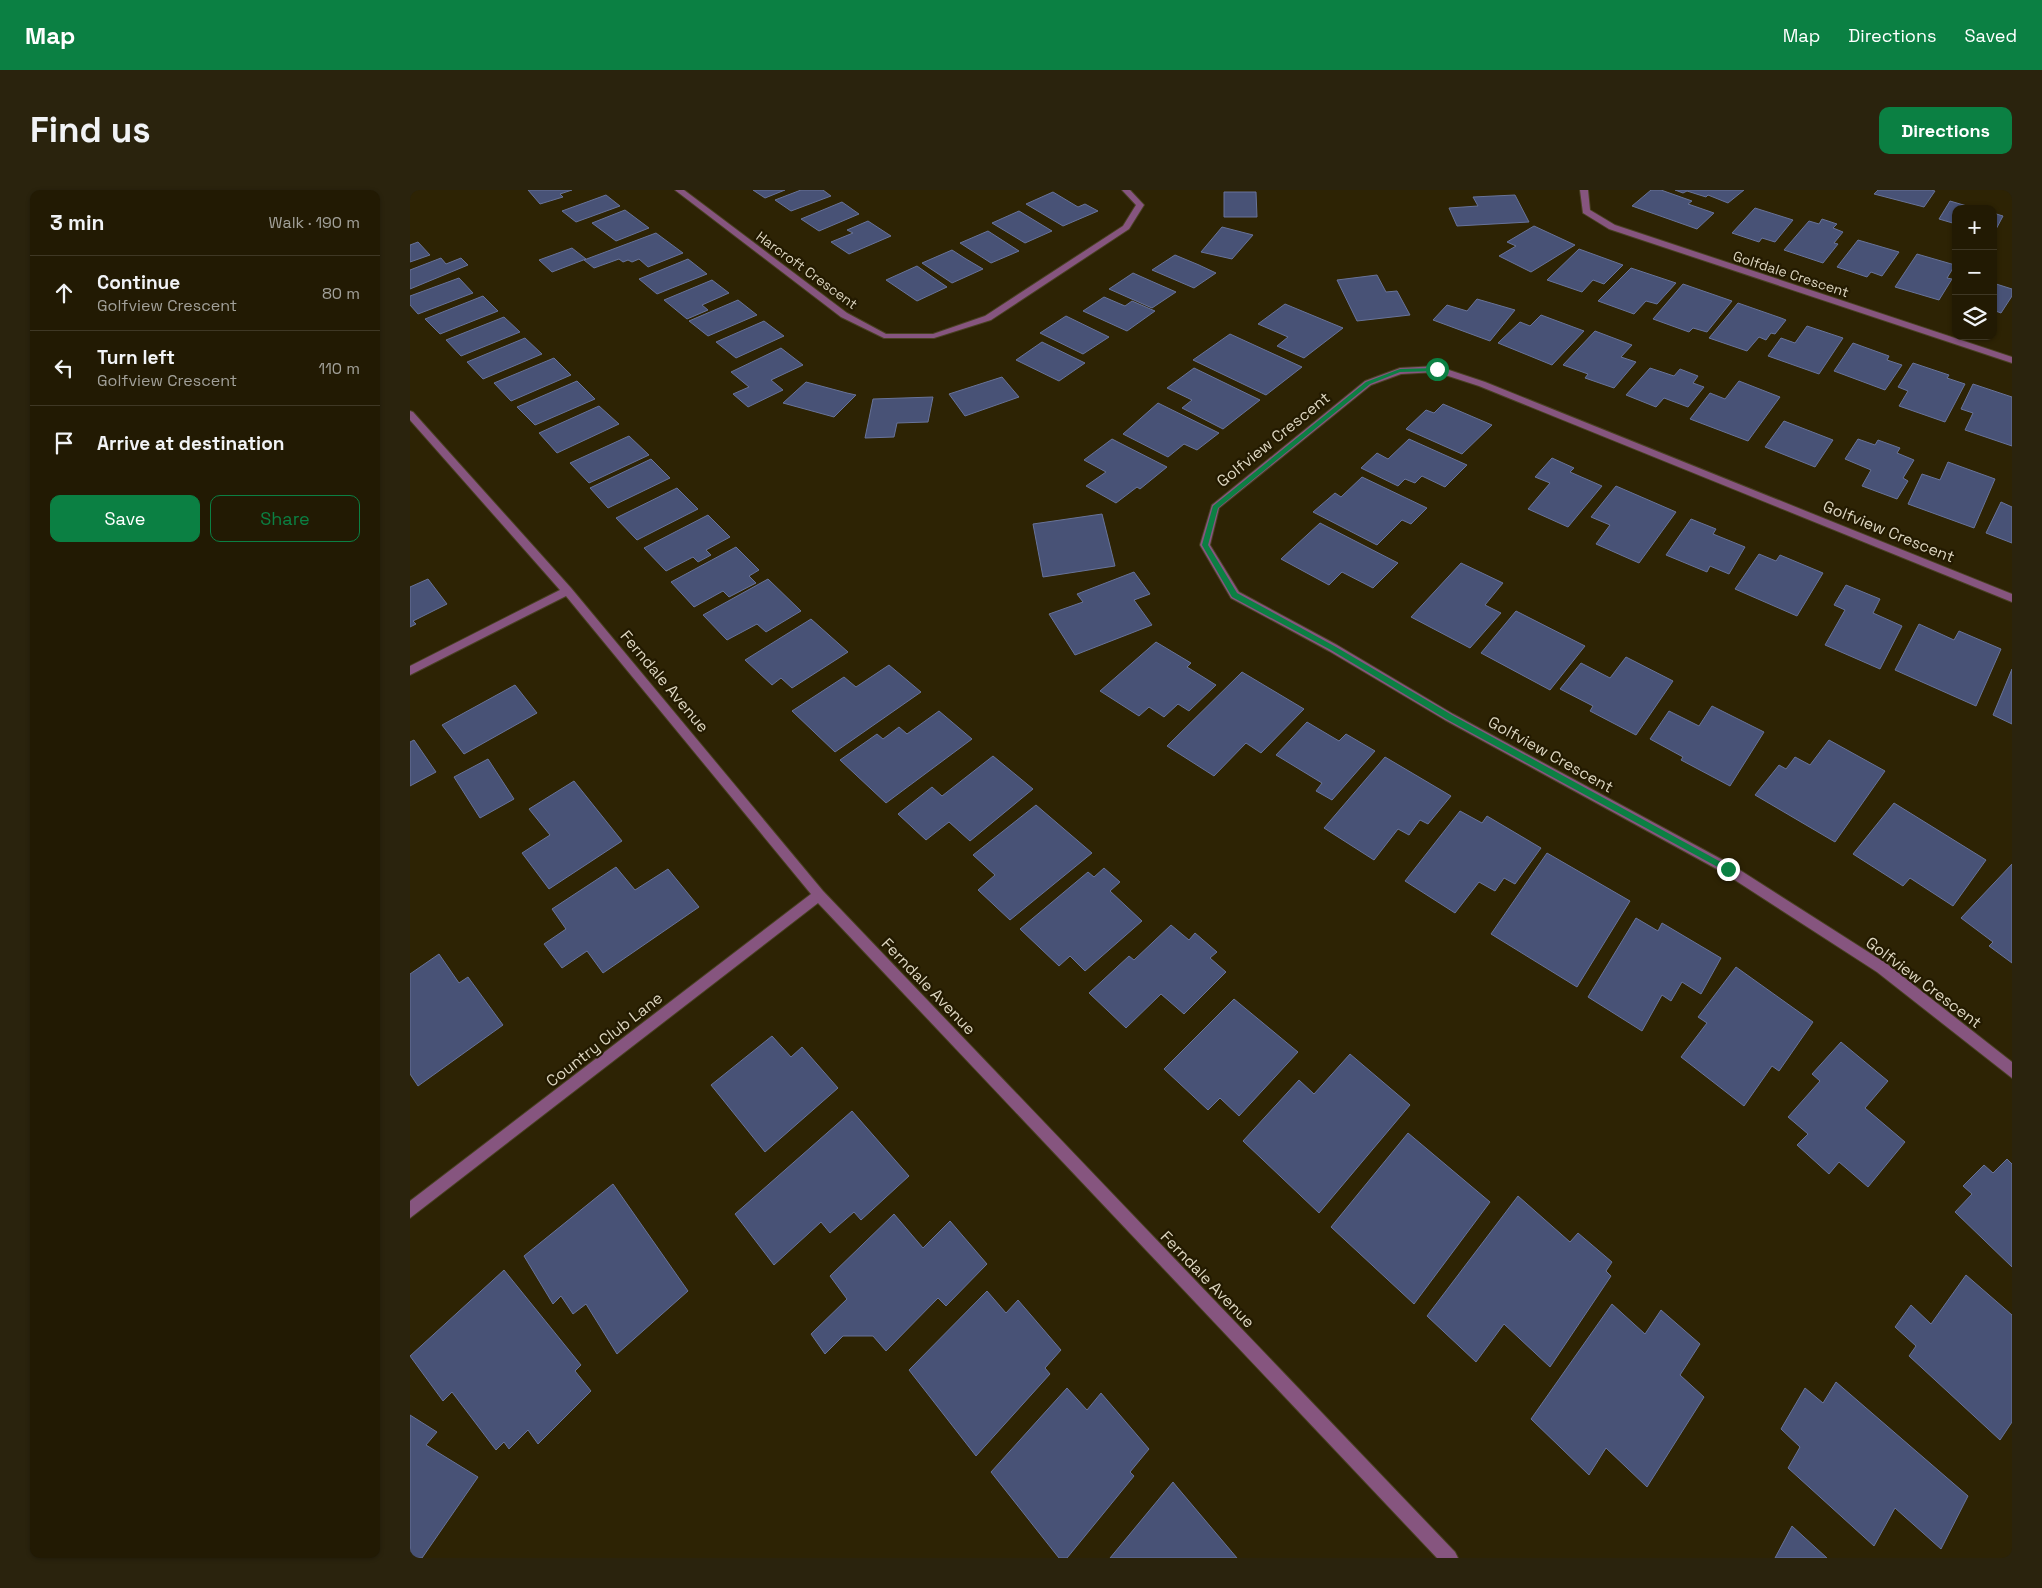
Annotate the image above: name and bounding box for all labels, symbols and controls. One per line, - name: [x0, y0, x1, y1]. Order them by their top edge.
- text: Map: [25, 20, 75, 51]
- text: Map: [1783, 24, 1820, 47]
- text: Directions: [1848, 24, 1937, 47]
- text: Saved: [1965, 24, 2017, 47]
- button: Directions: [1879, 107, 2012, 154]
- text: Find us: [30, 108, 151, 152]
- map controls: [1952, 205, 1997, 340]
- button: +: [1952, 205, 1997, 250]
- text: 3 min: [50, 209, 105, 236]
- text: Walk · 190 m: [269, 212, 360, 233]
- street label: Harcroft Crescent: [753, 227, 861, 313]
- street label: Golfdale Crescent: [1731, 247, 1851, 301]
- button: −: [1952, 250, 1997, 295]
- text: Continue: [97, 270, 180, 295]
- icon: ahead: [50, 279, 78, 307]
- text: 80 m: [322, 283, 360, 304]
- text: Golfview Crescent: [97, 295, 237, 316]
- button: layers: [1952, 295, 1997, 340]
- text: Turn left: [97, 345, 175, 370]
- icon: left: [50, 354, 78, 382]
- text: 110 m: [318, 358, 360, 379]
- route start: [1426, 358, 1449, 381]
- text: Golfview Crescent: [97, 370, 237, 391]
- street label: Golfview Crescent: [1212, 387, 1334, 492]
- icon: arrive: [50, 429, 78, 457]
- text: Arrive at destination: [97, 431, 285, 456]
- button: Save: [50, 495, 200, 542]
- button: Share: [210, 495, 360, 542]
- street label: Golfview Crescent: [1820, 495, 1958, 567]
- street label: Ferndale Avenue: [616, 626, 714, 737]
- street label: Golfview Crescent: [1484, 711, 1617, 798]
- route end: [1717, 858, 1740, 881]
- street label: Golfview Crescent: [1861, 932, 1986, 1033]
- street label: Ferndale Avenue: [877, 933, 980, 1039]
- street label: Country Club Lane: [542, 987, 667, 1092]
- street label: Ferndale Avenue: [1156, 1226, 1259, 1332]

